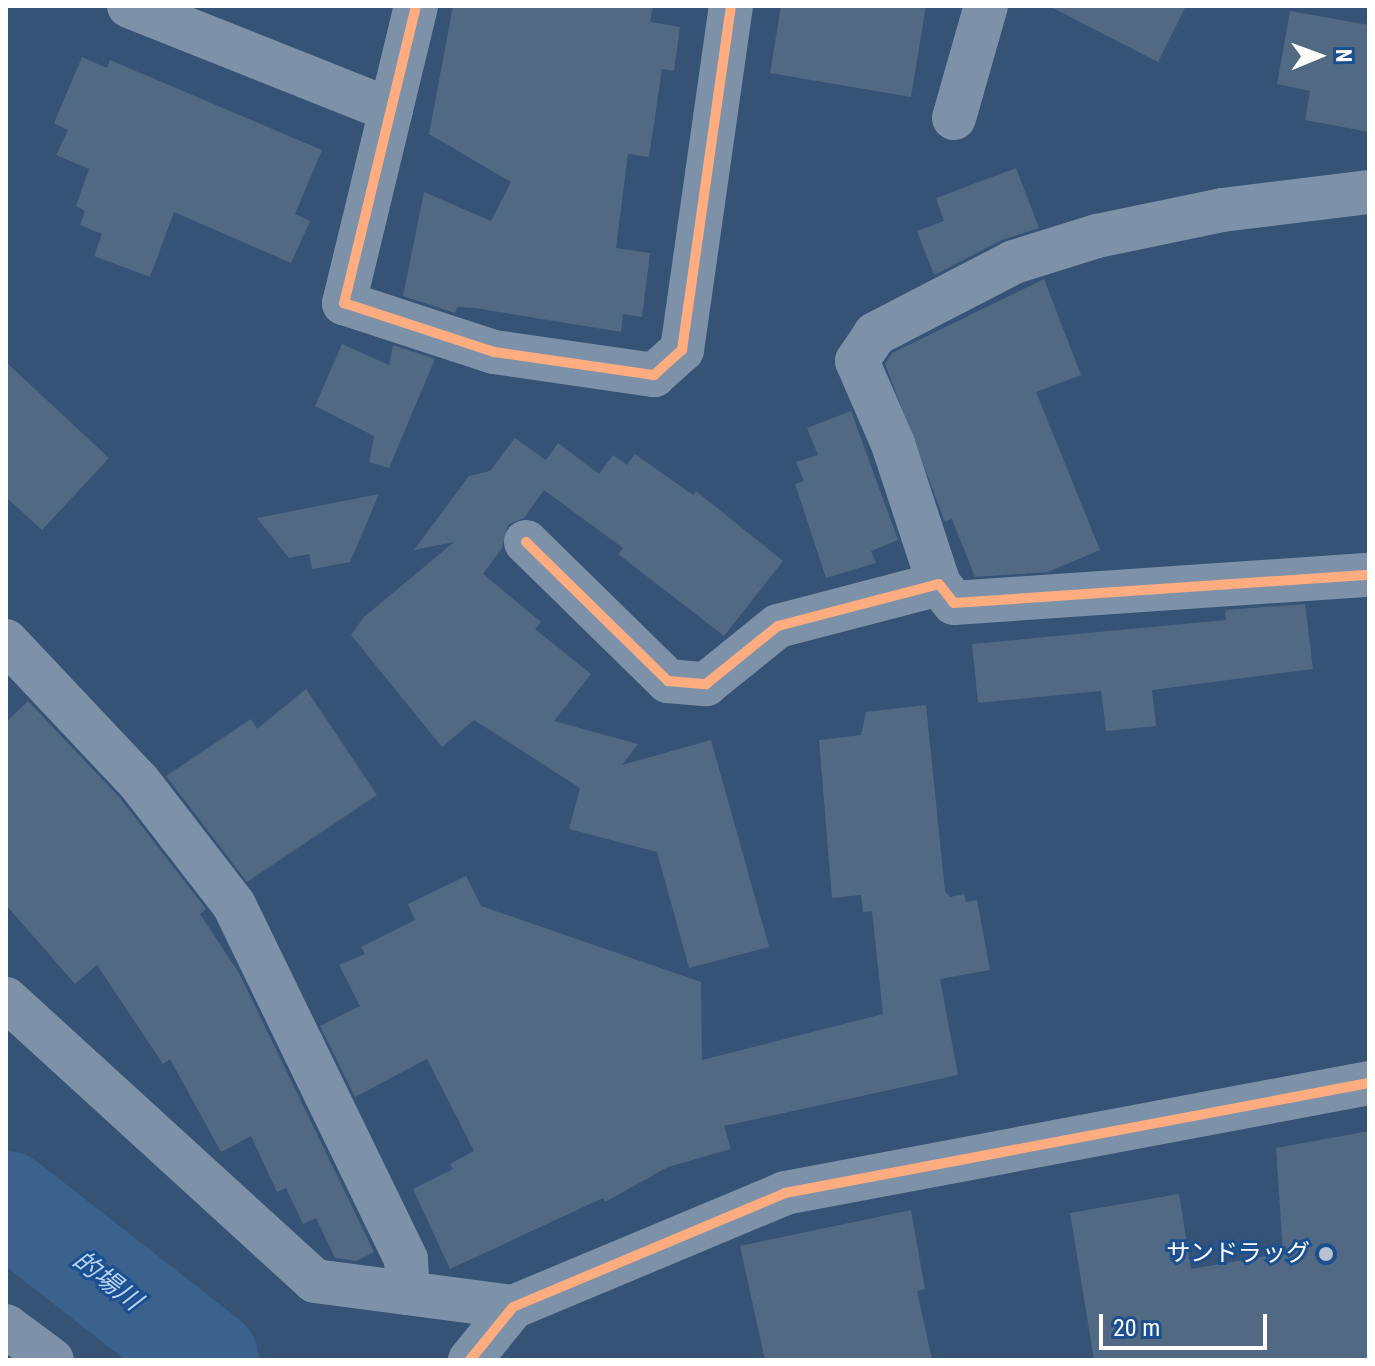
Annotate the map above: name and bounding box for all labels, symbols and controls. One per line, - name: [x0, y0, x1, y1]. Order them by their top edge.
- north arrow: [1279, 16, 1359, 96]
- text: N: [1331, 49, 1356, 63]
- place label: サンドラッグ: [1166, 1240, 1310, 1268]
- water label: 的場川: [67, 1245, 147, 1317]
- marker: サンドラッグ: [1317, 1245, 1335, 1263]
- scale bar: [1103, 1298, 1271, 1348]
- text: 20 m: [1113, 1314, 1160, 1342]

